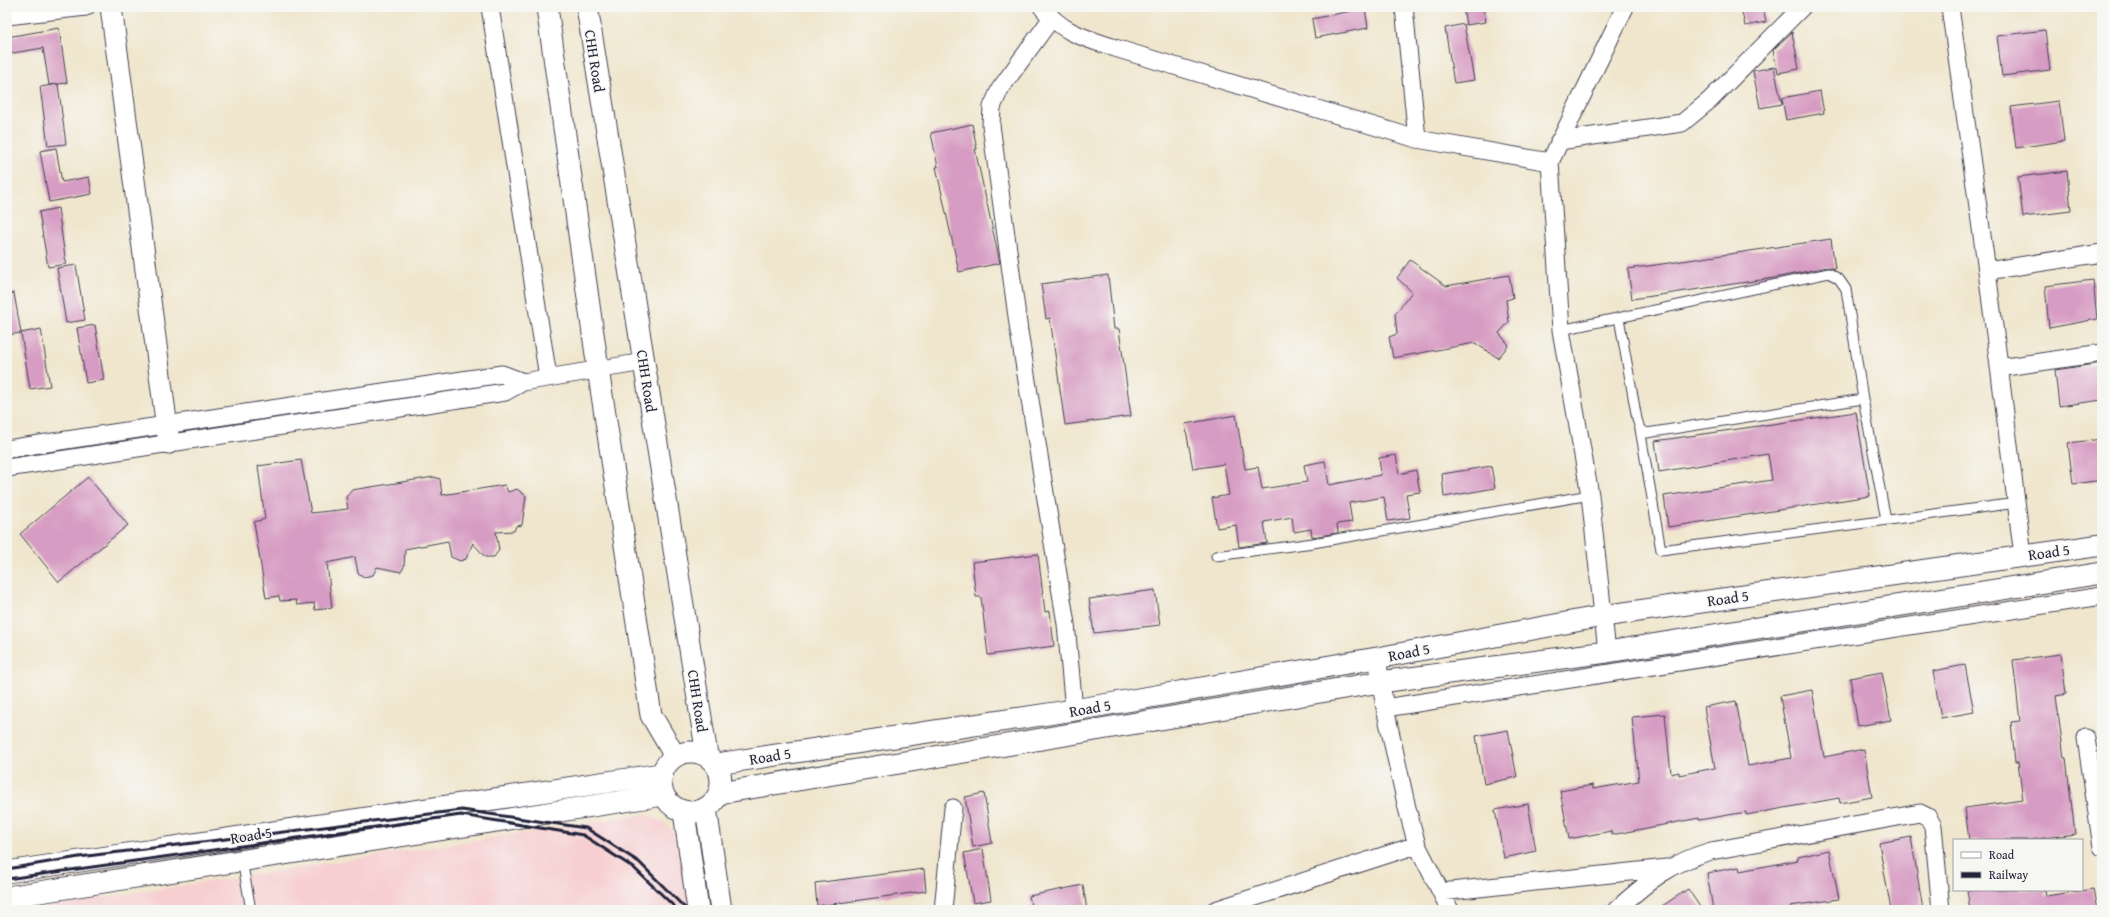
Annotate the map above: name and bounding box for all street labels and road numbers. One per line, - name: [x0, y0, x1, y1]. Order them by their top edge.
- street label: CHH Road: [580, 28, 610, 94]
- street label: CHH Road: [632, 348, 662, 414]
- street label: Road 5: [2027, 539, 2071, 565]
- street label: Road 5: [1706, 585, 1750, 611]
- street label: Road 5: [1386, 638, 1432, 666]
- street label: CHH Road: [683, 668, 713, 734]
- street label: Road 5: [1068, 694, 1112, 722]
- street label: Road 5: [748, 742, 792, 770]
- street label: Road 5: [229, 821, 273, 849]

